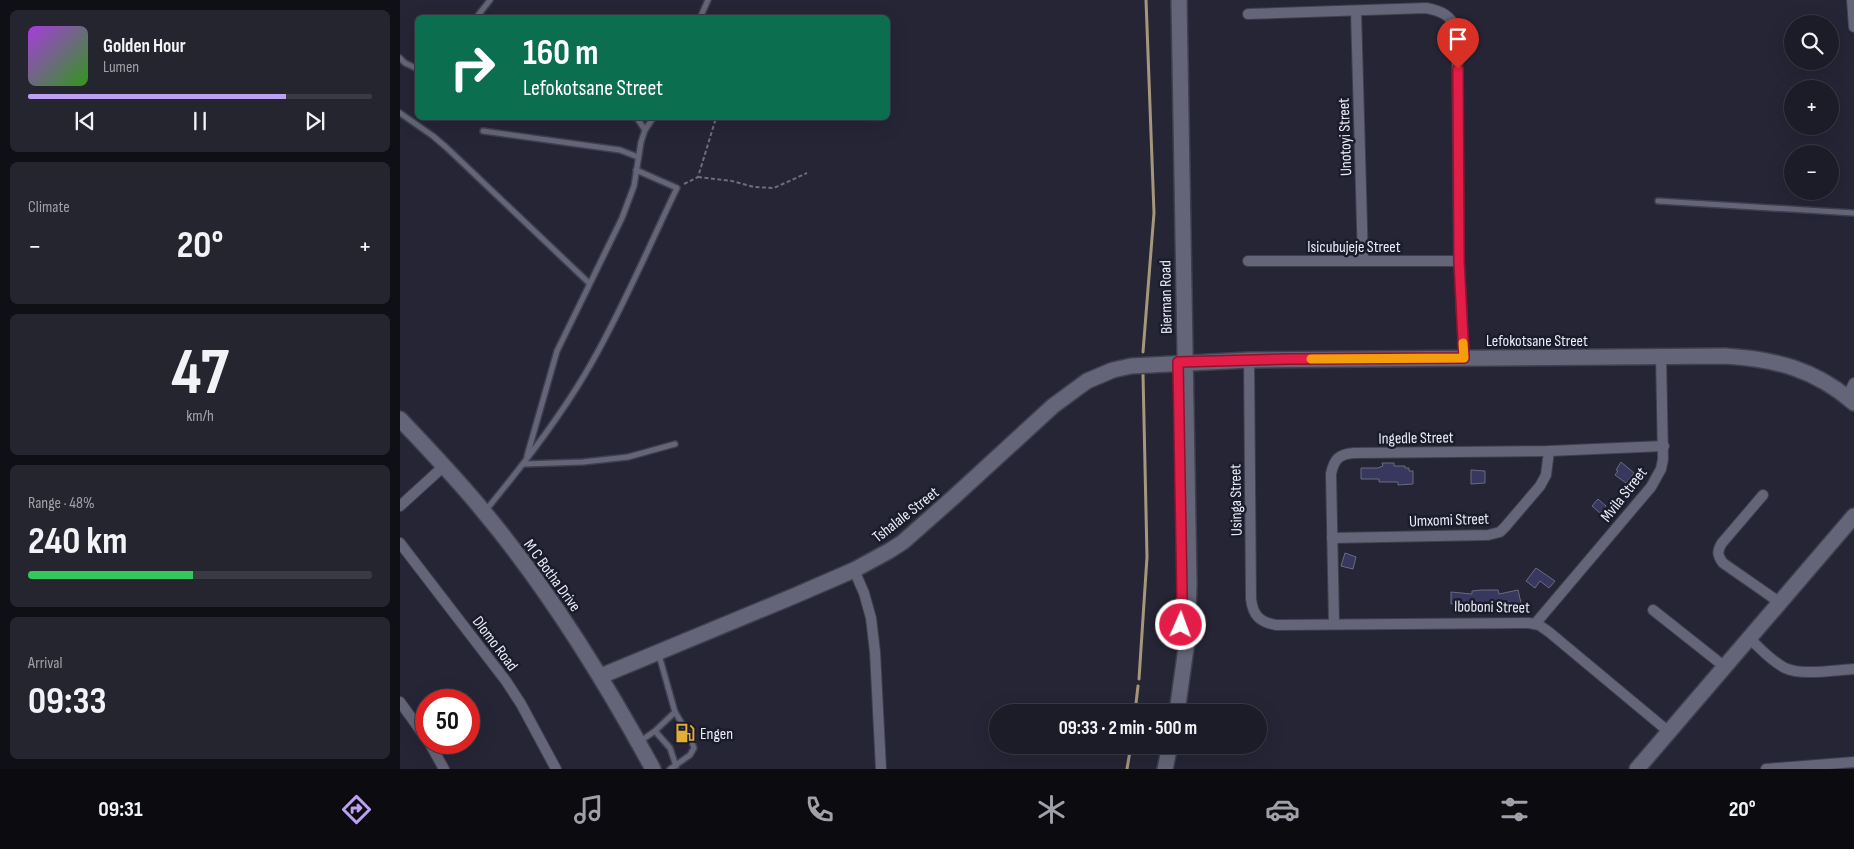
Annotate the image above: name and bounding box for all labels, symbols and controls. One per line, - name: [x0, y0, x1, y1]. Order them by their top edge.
- map controls: [1784, 15, 1839, 200]
- button: search: [1784, 15, 1839, 70]
- pin: [1437, 18, 1479, 69]
- icon: arrive: [1444, 25, 1472, 53]
- text: 160 m: [523, 32, 599, 75]
- text: Golden Hour: [103, 35, 186, 58]
- icon: right: [440, 35, 505, 100]
- text: Lumen: [103, 58, 139, 77]
- text: Lefokotsane Street: [523, 75, 663, 102]
- button: +: [1784, 80, 1839, 135]
- street label: Unotoyi Street: [1335, 97, 1356, 176]
- icon: previous: [71, 107, 99, 135]
- icon: pause: [186, 107, 214, 135]
- icon: next: [301, 107, 329, 135]
- button: −: [1784, 145, 1839, 200]
- text: Climate: [28, 198, 70, 217]
- text: 20°: [177, 223, 223, 268]
- text: −: [28, 230, 42, 263]
- text: +: [358, 230, 372, 263]
- street label: Isicubujeje Street: [1307, 238, 1401, 257]
- street label: Bierman Road: [1156, 260, 1177, 334]
- street label: Lefokotsane Street: [1486, 332, 1588, 351]
- text: 47: [171, 335, 229, 413]
- text: km/h: [186, 407, 214, 426]
- street label: Ingedle Street: [1378, 428, 1454, 449]
- street label: Usinga Street: [1226, 464, 1247, 536]
- street label: Mvila Street: [1597, 464, 1651, 526]
- street label: Tshalale Street: [869, 483, 943, 547]
- text: Range · 48%: [28, 494, 95, 513]
- street label: Umxomi Street: [1409, 510, 1490, 531]
- text: 240 km: [28, 519, 127, 564]
- street label: M C Botha Drive: [519, 536, 584, 616]
- street label: Iboboni Street: [1454, 597, 1530, 618]
- position arrow: [1154, 598, 1206, 650]
- street label: Dlomo Road: [468, 613, 522, 675]
- text: Arrival: [28, 654, 62, 673]
- text: 09:33: [28, 679, 107, 724]
- speed limit sign: 50: [415, 689, 480, 754]
- text: 09:33 · 2 min · 500 m: [1059, 717, 1197, 740]
- fuel station icon: Engen: [674, 722, 696, 744]
- place label: Engen: [700, 725, 733, 744]
- icon: directions: [339, 792, 374, 827]
- icon: music: [571, 792, 606, 827]
- icon: phone: [802, 792, 837, 827]
- icon: climate: [1034, 792, 1069, 827]
- icon: car: [1265, 792, 1300, 827]
- icon: filters: [1497, 792, 1532, 827]
- text: 09:31: [98, 796, 143, 823]
- text: 20°: [1729, 796, 1756, 823]

